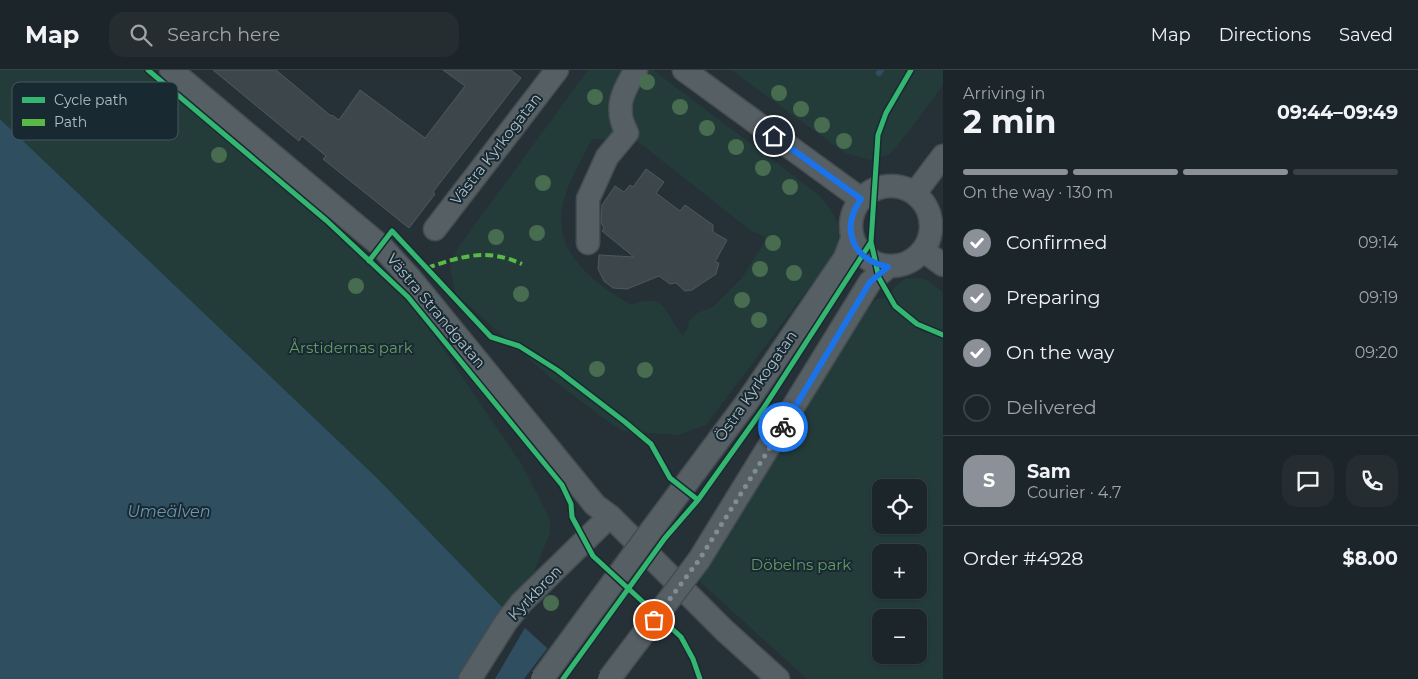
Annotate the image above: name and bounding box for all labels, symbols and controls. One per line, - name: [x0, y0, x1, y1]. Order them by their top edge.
- search box: [109, 12, 459, 57]
- text: Map: [25, 20, 79, 49]
- icon: search: [127, 21, 155, 49]
- text: Search here: [167, 23, 280, 46]
- text: Map: [1151, 24, 1191, 46]
- text: Directions: [1219, 24, 1311, 46]
- text: Saved: [1339, 24, 1393, 46]
- legend: [12, 82, 178, 140]
- text: Arriving in: [963, 84, 1045, 103]
- street label: Västra Kyrkogatan: [446, 89, 545, 208]
- text: Cycle path: [54, 91, 128, 109]
- text: 09:44–09:49: [1277, 101, 1398, 124]
- text: 2 min: [963, 102, 1056, 141]
- text: Path: [54, 113, 87, 131]
- pin: [753, 115, 795, 157]
- icon: home: [760, 122, 788, 150]
- text: On the way · 130 m: [963, 183, 1113, 202]
- icon: check: [963, 229, 991, 257]
- text: Confirmed: [1006, 231, 1107, 254]
- text: 09:14: [1358, 233, 1398, 252]
- street label: Västra Strandgatan: [383, 249, 490, 372]
- icon: check: [963, 284, 991, 312]
- text: Preparing: [1006, 286, 1101, 309]
- text: 09:19: [1359, 288, 1398, 307]
- street label: Östra Kyrkogatan: [710, 327, 801, 445]
- park label: Årstidernas park: [289, 338, 413, 357]
- icon: check: [963, 339, 991, 367]
- text: On the way: [1006, 341, 1114, 364]
- text: 09:20: [1355, 343, 1398, 362]
- text: Delivered: [1006, 396, 1097, 419]
- courier: [758, 402, 808, 452]
- icon: bike: [769, 413, 797, 441]
- button: chat: [1282, 455, 1334, 507]
- button: phone: [1346, 455, 1398, 507]
- text: Sam: [1027, 460, 1071, 483]
- text: S: [983, 469, 995, 492]
- map controls: [872, 479, 927, 664]
- button: locate: [872, 479, 927, 534]
- text: Courier · 4.7: [1027, 483, 1121, 502]
- water label: Umeälven: [128, 502, 211, 521]
- button: +: [872, 544, 927, 599]
- text: Order #4928: [963, 547, 1083, 570]
- text: $8.00: [1343, 547, 1398, 570]
- park label: Döbelns park: [751, 555, 851, 574]
- street label: Kyrkbron: [504, 561, 566, 624]
- pin: [633, 599, 675, 641]
- icon: bag: [640, 606, 668, 634]
- button: −: [872, 609, 927, 664]

